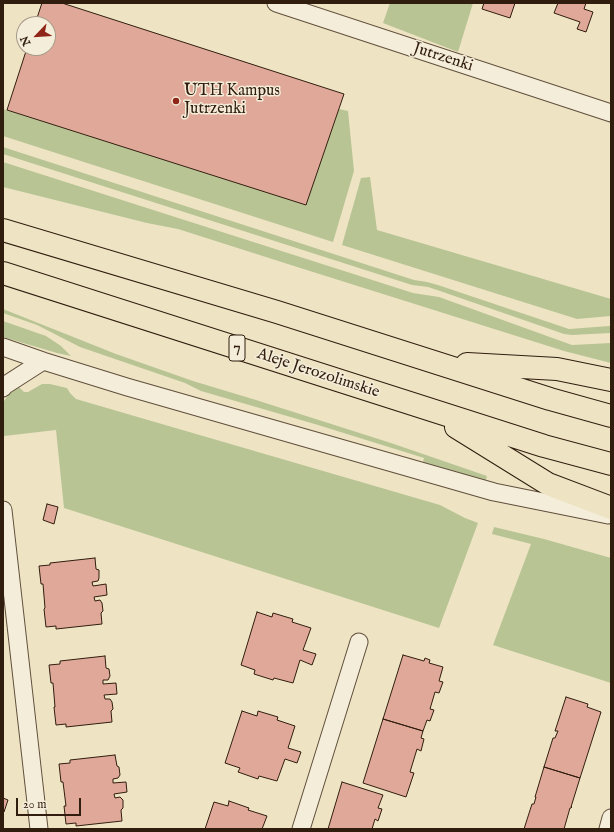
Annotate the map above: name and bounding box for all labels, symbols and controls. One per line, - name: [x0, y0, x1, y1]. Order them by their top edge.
- north arrow: [16, 16, 56, 56]
- text: N: [18, 33, 34, 48]
- street label: Jutrzenki: [411, 39, 475, 77]
- place label: UTH Kampus Jutrzenki: [184, 82, 280, 120]
- marker: UTH Kampus Jutrzenki: [171, 96, 181, 106]
- road number: 7: [229, 335, 245, 361]
- street label: Aleje Jerozolimskie: [254, 345, 382, 403]
- scale bar: [18, 790, 83, 816]
- text: 20 m: [23, 797, 46, 812]

